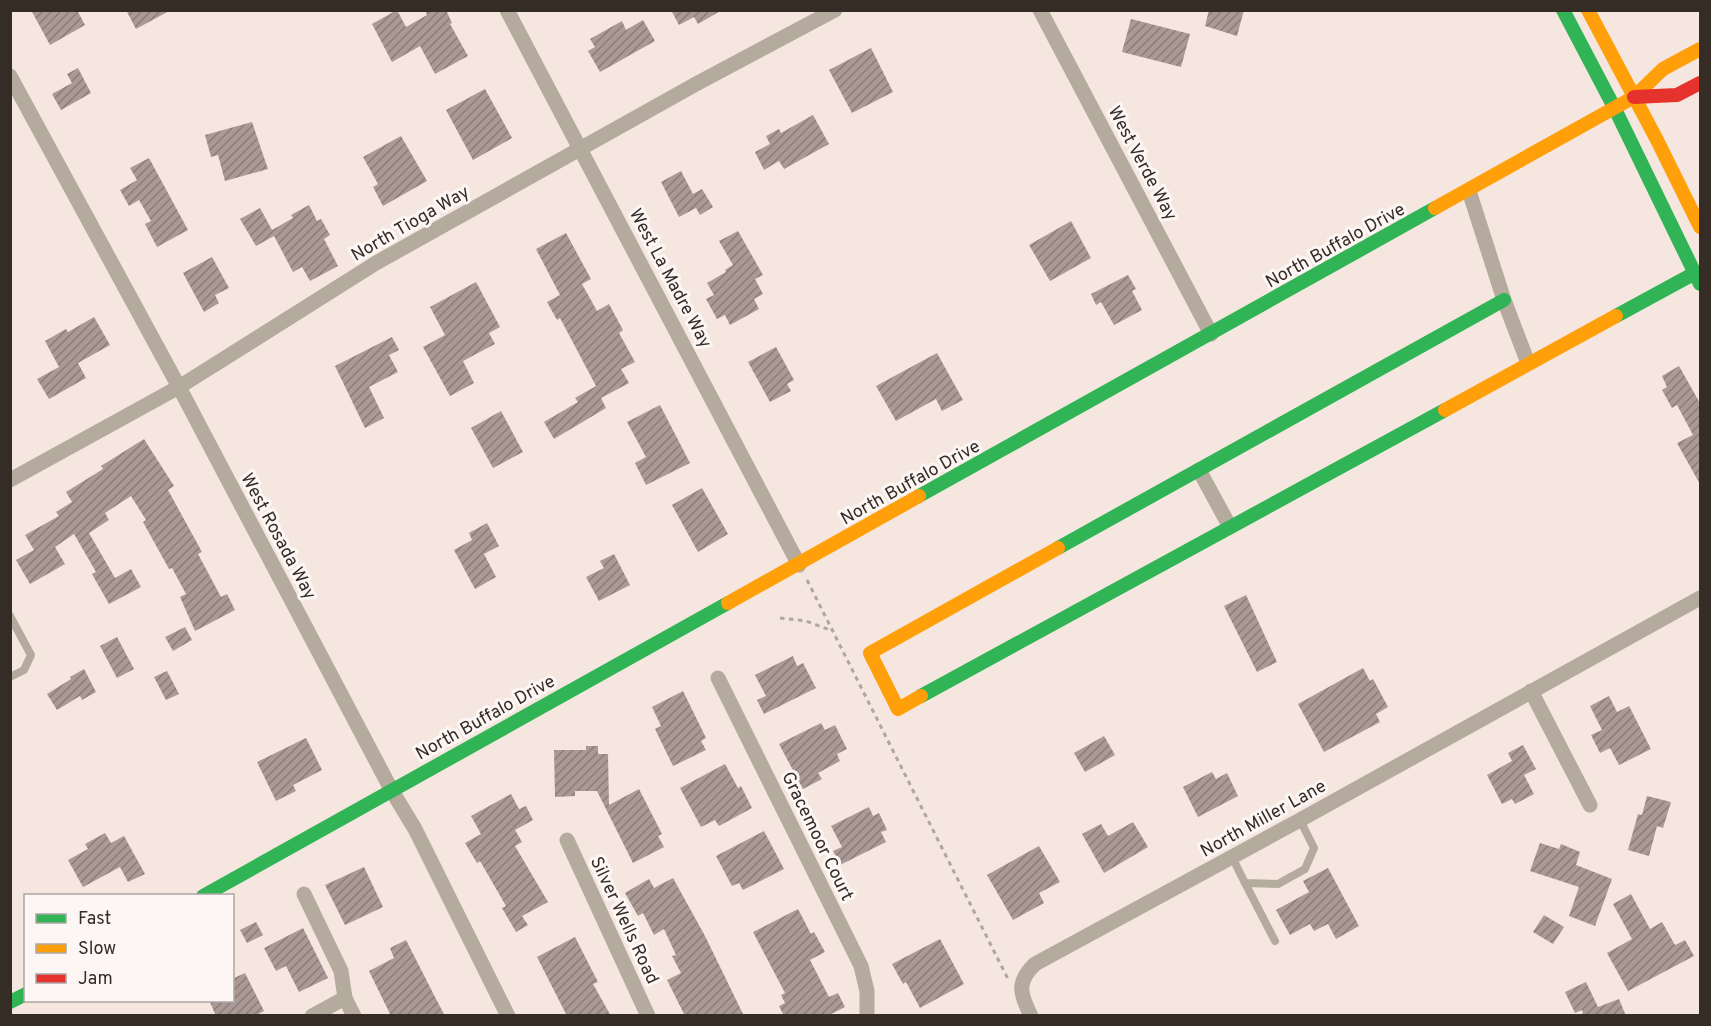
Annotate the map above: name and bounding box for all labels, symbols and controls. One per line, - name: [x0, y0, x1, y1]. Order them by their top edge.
- street label: West Verde Way: [1102, 102, 1182, 225]
- street label: North Tioga Way: [348, 181, 474, 267]
- street label: North Buffalo Drive: [1262, 198, 1410, 294]
- street label: West La Madre Way: [623, 205, 716, 352]
- street label: North Buffalo Drive: [837, 435, 985, 531]
- street label: West Rosada Way: [235, 469, 321, 604]
- street label: North Buffalo Drive: [412, 670, 560, 766]
- street label: Gracemoor Court: [775, 768, 858, 905]
- street label: North Miller Lane: [1197, 775, 1331, 863]
- street label: Silver Wells Road: [584, 853, 663, 988]
- legend: [24, 894, 234, 1002]
- text: Fast: [78, 908, 111, 931]
- text: Slow: [78, 938, 116, 961]
- text: Jam: [78, 968, 113, 991]

